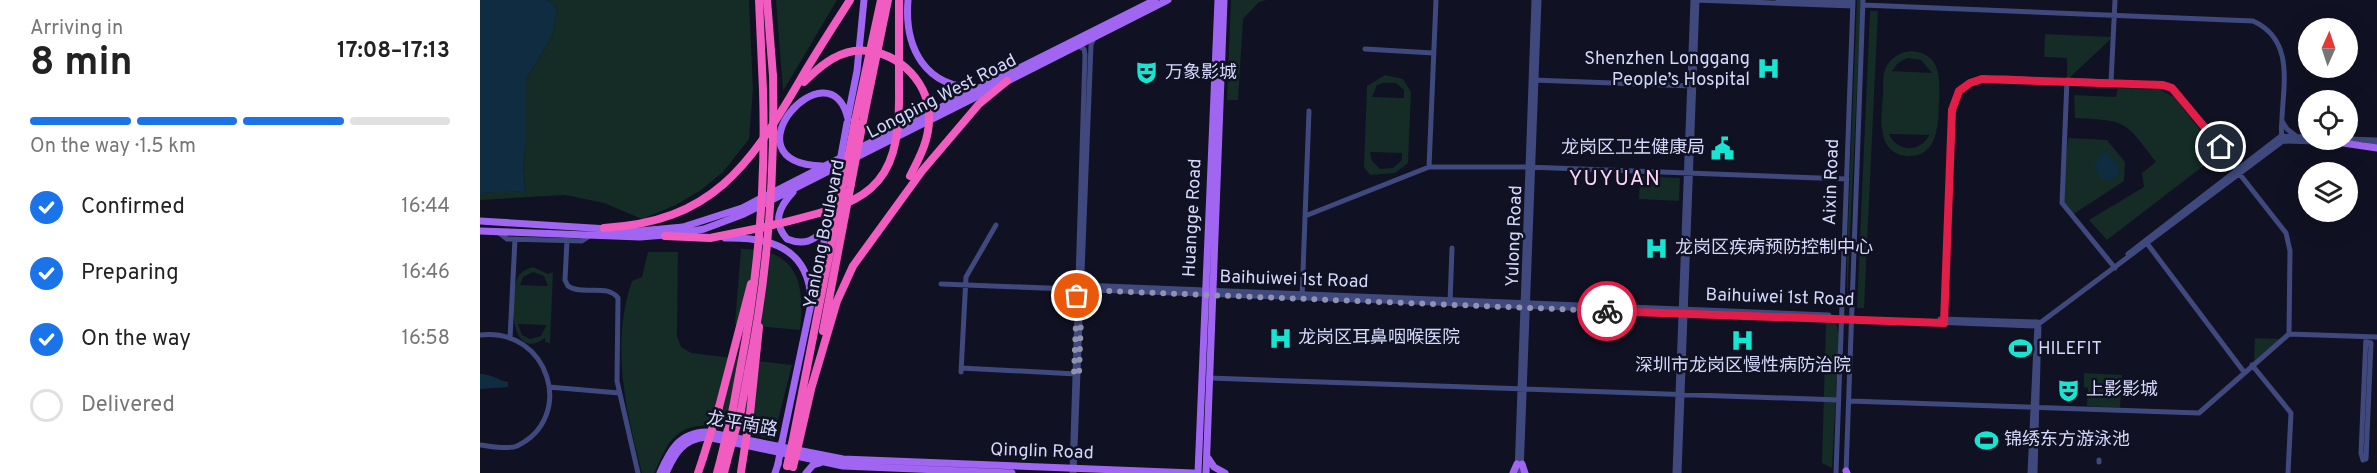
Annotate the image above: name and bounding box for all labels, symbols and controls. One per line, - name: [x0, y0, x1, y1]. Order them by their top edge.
- text: Arriving in: [30, 16, 123, 42]
- north arrow: [2298, 18, 2358, 78]
- map controls: [2298, 18, 2358, 222]
- text: 17:08–17:13: [337, 38, 450, 65]
- text: 8 min: [30, 40, 133, 89]
- place label: Shenzhen Longgang People’s Hospital: [1584, 48, 1750, 92]
- street label: Longping West Road: [863, 49, 1021, 145]
- hospital icon: Shenzhen Longgang People’s Hospital: [1755, 56, 1781, 82]
- theatre icon: 万象影城: [1134, 60, 1160, 86]
- place label: 万象影城: [1165, 62, 1237, 85]
- button: locate: [2298, 90, 2358, 150]
- pin: [2195, 121, 2246, 172]
- icon: home: [2204, 130, 2237, 163]
- text: On the way · 1.5 km: [30, 134, 196, 160]
- public building icon: 龙岗区卫生健康局: [1710, 135, 1736, 161]
- place label: 龙岗区卫生健康局: [1561, 137, 1705, 160]
- street label: Aixin Road: [1819, 138, 1845, 226]
- street label: Yanlong Boulevard: [799, 158, 851, 310]
- street label: Huangge Road: [1178, 158, 1208, 278]
- button: layers: [2298, 162, 2358, 222]
- district label: YUYUAN: [1569, 166, 1661, 193]
- street label: Yulong Road: [1502, 185, 1528, 287]
- icon: check: [30, 191, 63, 224]
- text: Confirmed: [81, 194, 185, 221]
- text: 16:44: [401, 194, 450, 220]
- hospital icon: 龙岗区疾病预防控制中心: [1644, 235, 1670, 261]
- place label: 龙岗区疾病预防控制中心: [1675, 237, 1873, 260]
- icon: check: [30, 257, 63, 290]
- text: Preparing: [81, 260, 179, 287]
- text: 16:46: [402, 260, 450, 286]
- street label: Baihuiwei 1st Road: [1219, 266, 1369, 294]
- pin: [1051, 270, 1102, 321]
- icon: bag: [1060, 279, 1093, 312]
- courier: [1577, 281, 1637, 341]
- street label: Baihuiwei 1st Road: [1705, 284, 1855, 312]
- icon: bike: [1591, 295, 1624, 328]
- icon: check: [30, 323, 63, 356]
- hospital icon: 龙岗区耳鼻咽喉医院: [1267, 325, 1293, 351]
- text: On the way: [81, 326, 191, 353]
- text: 16:58: [401, 326, 450, 352]
- place label: 龙岗区耳鼻咽喉医院: [1298, 327, 1460, 350]
- hospital icon: 深圳市龙岗区慢性病防治院: [1730, 327, 1756, 353]
- sports icon: HILEFIT: [2007, 336, 2033, 362]
- place label: HILEFIT: [2038, 338, 2102, 361]
- place label: 深圳市龙岗区慢性病防治院: [1635, 355, 1851, 378]
- theatre icon: 上影影城: [2055, 377, 2081, 403]
- place label: 上影影城: [2086, 379, 2158, 402]
- text: Delivered: [81, 392, 175, 419]
- street label: 龙平南路: [705, 407, 779, 443]
- sports icon: 锦绣东方游泳池: [1973, 427, 1999, 453]
- place label: 锦绣东方游泳池: [2004, 429, 2130, 452]
- street label: Qinglin Road: [990, 439, 1094, 465]

